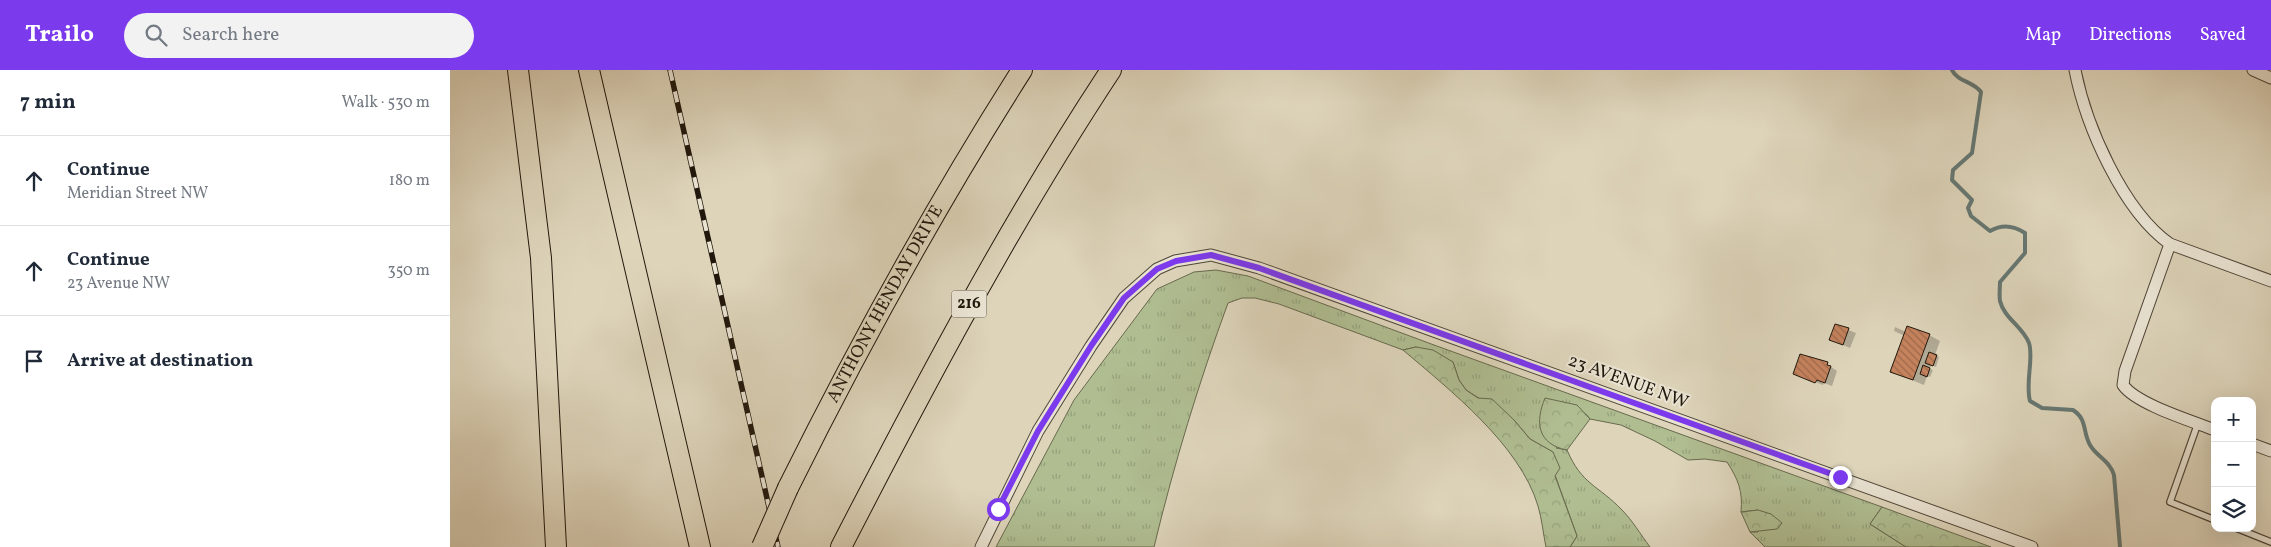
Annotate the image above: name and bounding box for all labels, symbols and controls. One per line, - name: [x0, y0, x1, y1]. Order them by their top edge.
- search box: [124, 13, 474, 58]
- text: Trailo: [25, 18, 94, 52]
- icon: search: [142, 21, 170, 49]
- text: Search here: [182, 22, 279, 48]
- text: Map: [2025, 23, 2061, 48]
- text: Directions: [2089, 23, 2172, 48]
- text: Saved: [2200, 23, 2246, 48]
- text: 7 min: [20, 88, 76, 117]
- text: Walk · 530 m: [342, 92, 430, 114]
- text: Continue: [67, 157, 150, 183]
- icon: ahead: [20, 167, 48, 195]
- text: 180 m: [389, 170, 430, 192]
- text: Meridian Street NW: [67, 183, 208, 205]
- street label: ANTHONY HENDAY DRIVE: [821, 201, 950, 407]
- text: Continue: [67, 247, 150, 273]
- icon: ahead: [20, 257, 48, 285]
- text: 350 m: [387, 260, 430, 282]
- text: 23 Avenue NW: [67, 273, 170, 295]
- road number: 216: [952, 290, 986, 318]
- icon: arrive: [20, 347, 48, 375]
- text: Arrive at destination: [67, 348, 253, 374]
- street label: 23 AVENUE NW: [1564, 349, 1692, 415]
- map controls: [2211, 397, 2256, 532]
- button: +: [2211, 397, 2256, 442]
- button: −: [2211, 442, 2256, 487]
- route end: [1829, 466, 1852, 489]
- button: layers: [2211, 487, 2256, 532]
- route start: [987, 498, 1010, 521]

